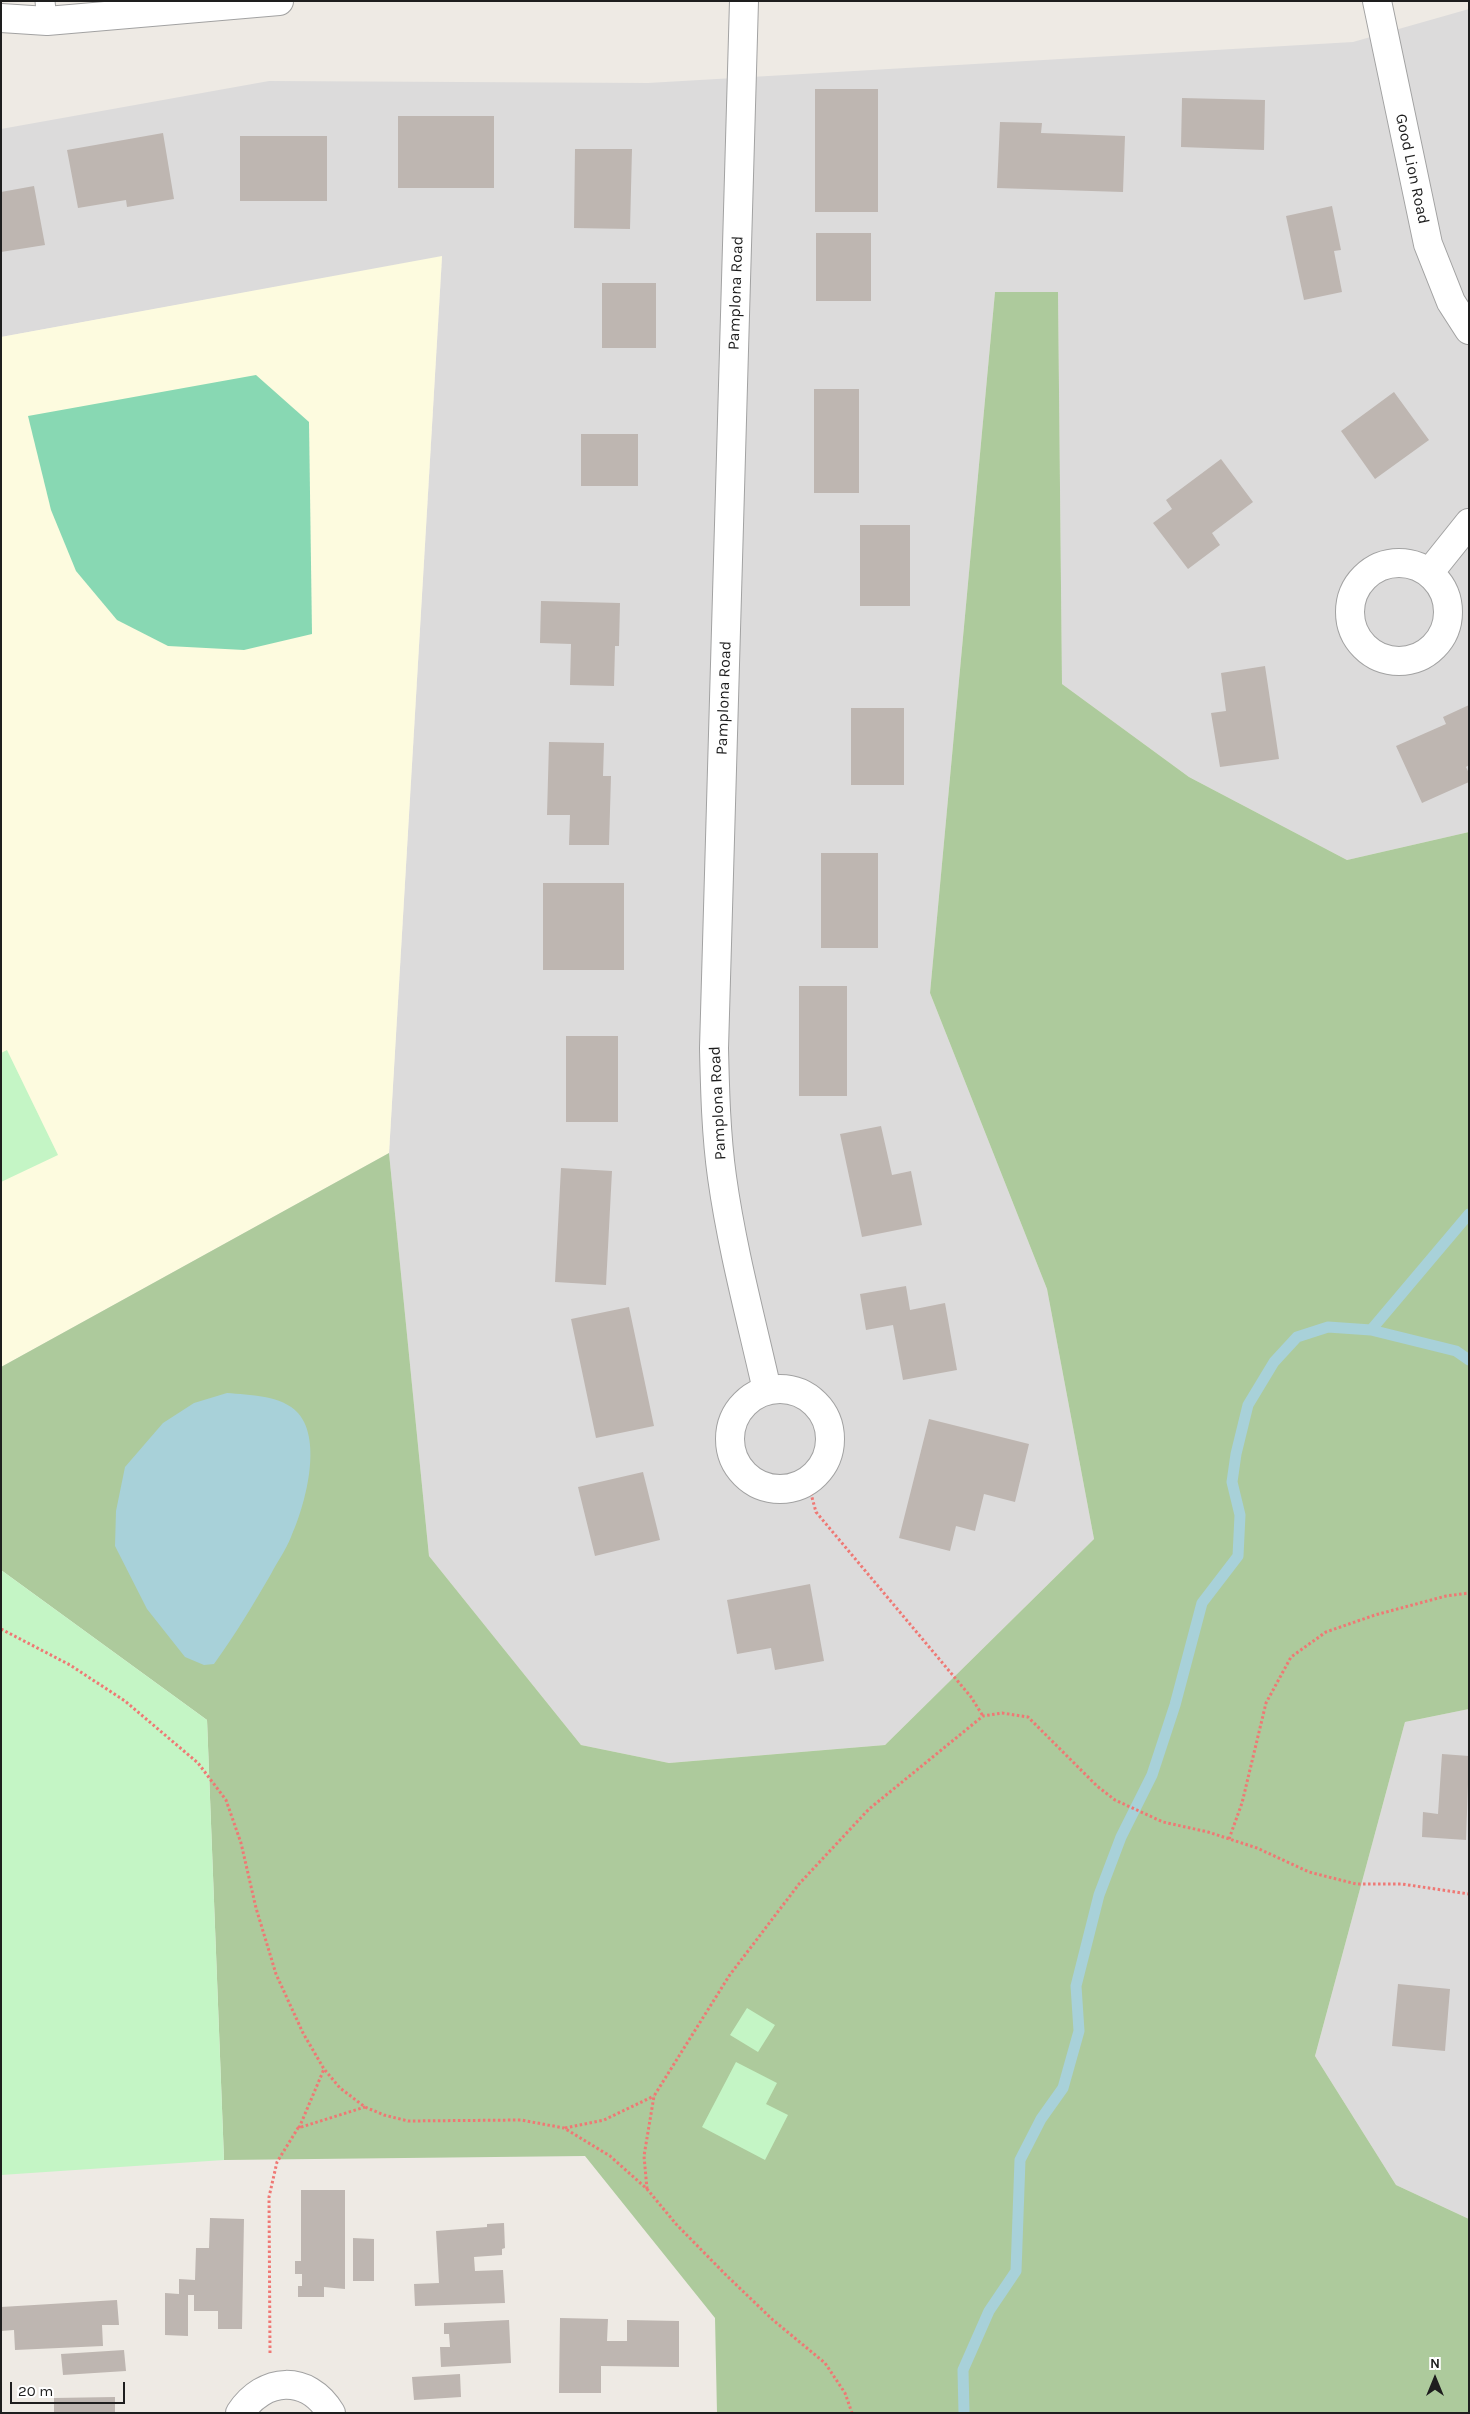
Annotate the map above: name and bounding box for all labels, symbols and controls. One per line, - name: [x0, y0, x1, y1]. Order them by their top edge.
- street label: Good Lion Road: [1391, 112, 1433, 226]
- street label: Pamplona Road: [724, 236, 748, 350]
- street label: Pamplona Road: [712, 641, 736, 755]
- street label: Pamplona Road: [705, 1045, 731, 1161]
- north arrow: [1410, 2354, 1460, 2404]
- text: N: [1430, 2355, 1440, 2372]
- scale bar: [12, 2372, 128, 2404]
- text: 20 m: [18, 2382, 53, 2400]

